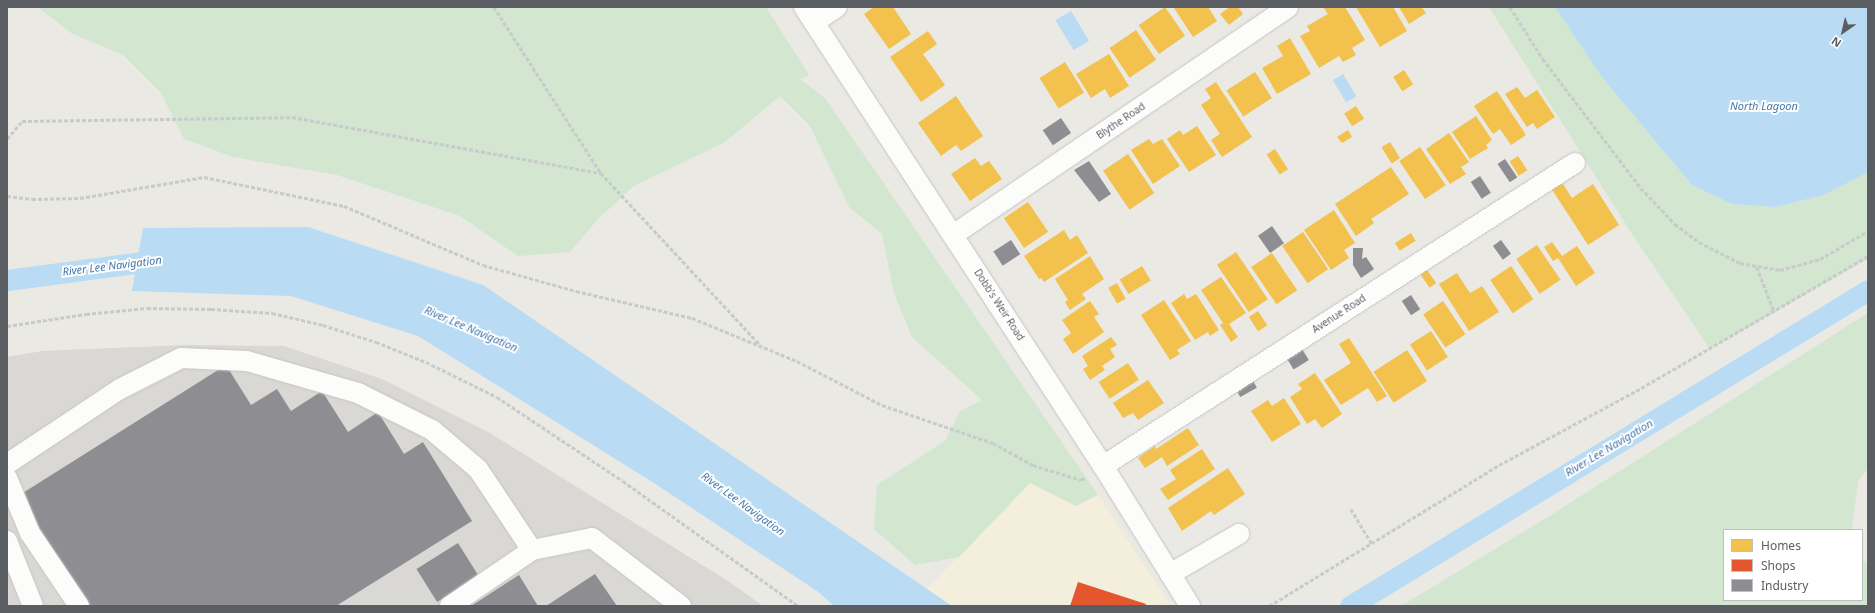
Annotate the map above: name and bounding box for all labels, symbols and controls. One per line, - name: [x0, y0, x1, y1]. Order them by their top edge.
- north arrow: [1823, 12, 1863, 52]
- text: N: [1828, 34, 1844, 51]
- water label: North Lagoon: [1730, 99, 1798, 113]
- street label: Blythe Road: [1094, 100, 1148, 142]
- water label: River Lee Navigation: [62, 253, 162, 279]
- street label: Dobb's Weir Road: [971, 267, 1027, 343]
- street label: Avenue Road: [1310, 292, 1368, 336]
- water label: River Lee Navigation: [423, 303, 519, 355]
- water label: River Lee Navigation: [1563, 417, 1655, 479]
- water label: River Lee Navigation: [699, 469, 787, 539]
- legend: [1723, 529, 1863, 601]
- text: Homes: [1761, 537, 1801, 554]
- text: Shops: [1761, 557, 1795, 574]
- text: Industry: [1761, 577, 1808, 594]

